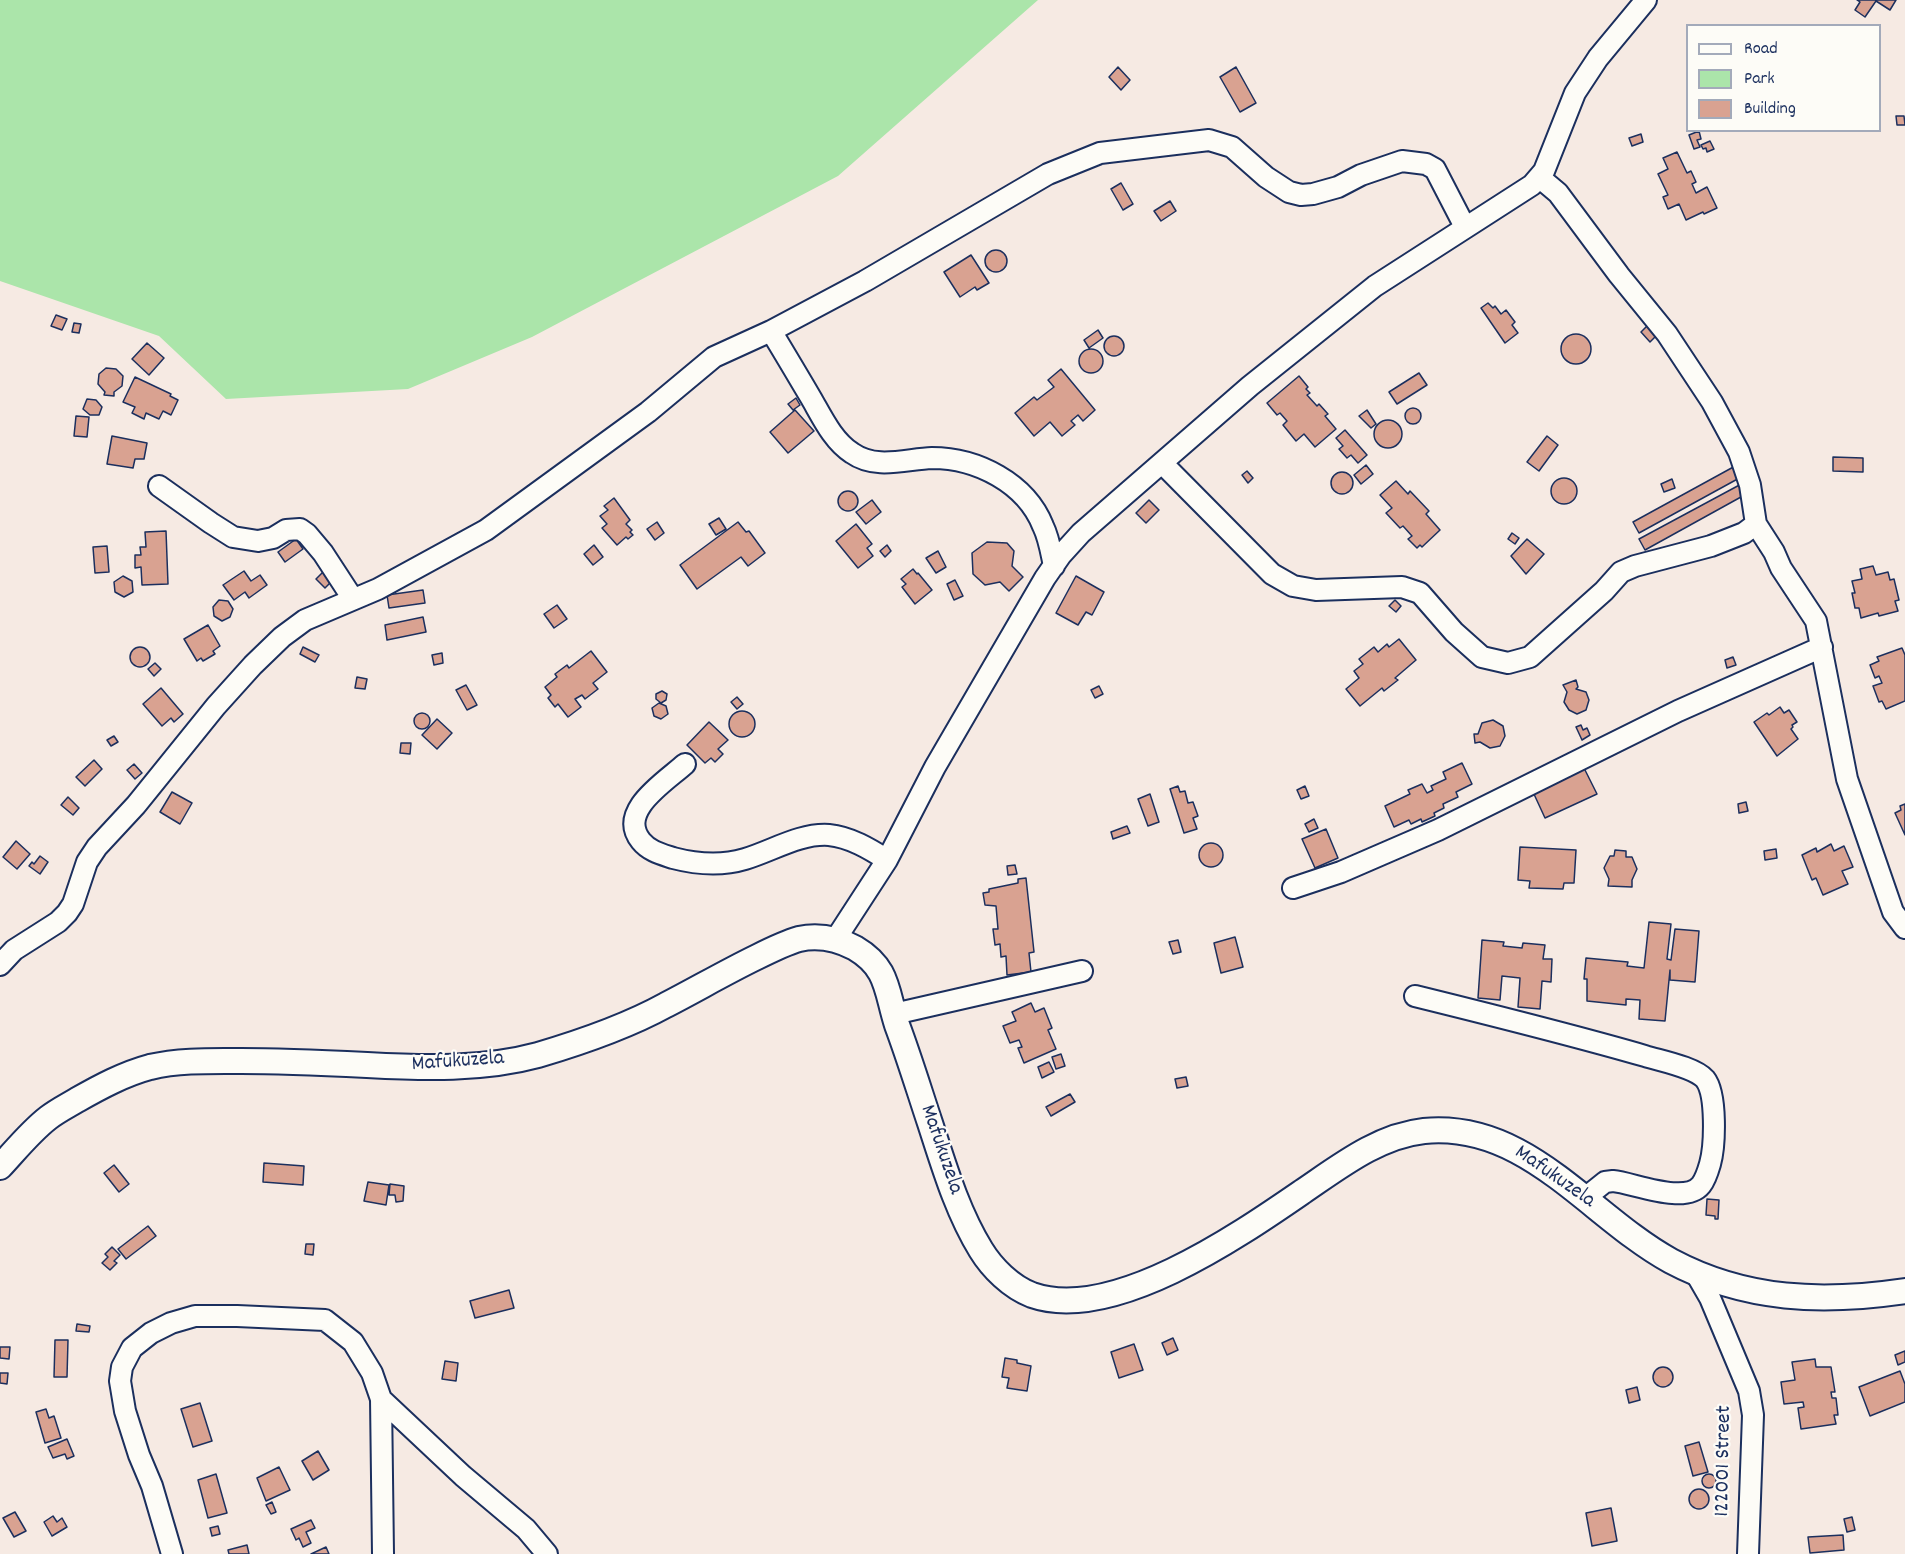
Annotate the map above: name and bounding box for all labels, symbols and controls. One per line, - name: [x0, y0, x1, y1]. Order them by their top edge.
- legend: [1686, 24, 1881, 132]
- text: Road: [1744, 37, 1778, 62]
- text: Park: [1744, 67, 1775, 92]
- text: Building: [1744, 97, 1796, 122]
- street label: Mafukuzela: [411, 1047, 505, 1079]
- street label: Mafukuzela: [912, 1102, 968, 1198]
- street label: Mafukuzela: [1509, 1141, 1599, 1215]
- street label: 122001 Street: [1711, 1405, 1739, 1517]

